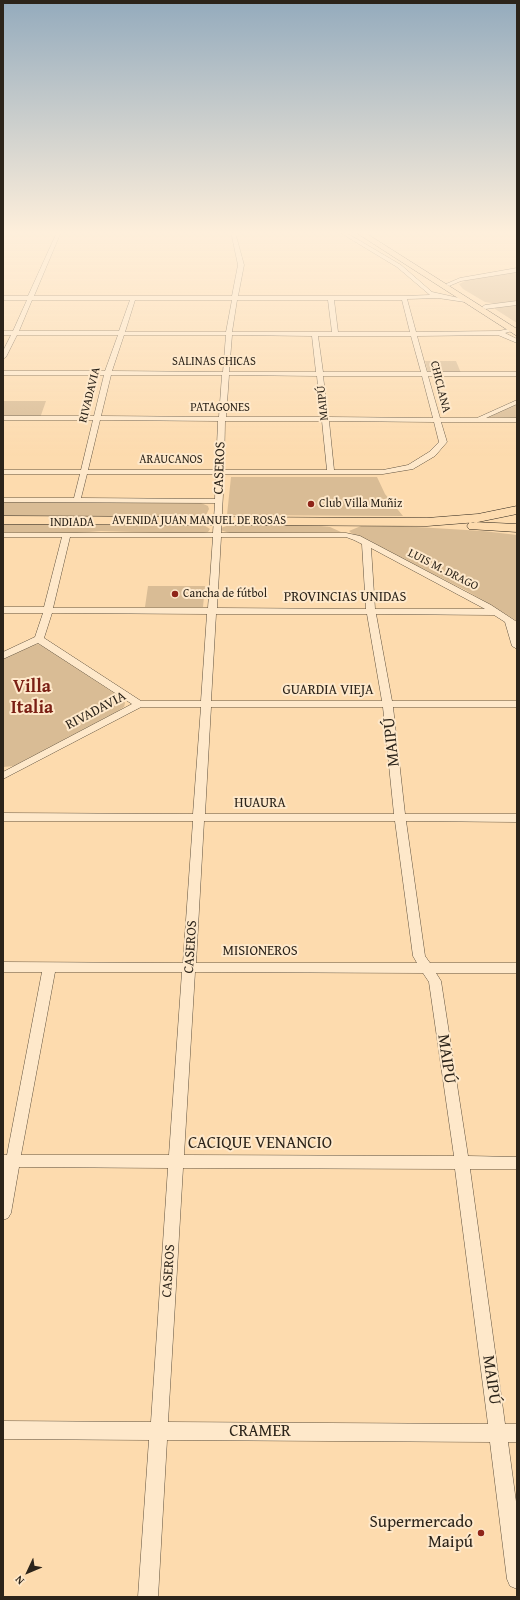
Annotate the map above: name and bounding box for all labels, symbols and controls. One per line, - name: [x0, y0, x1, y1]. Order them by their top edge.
- street label: SALINAS CHICAS: [172, 355, 256, 369]
- street label: CHICLANA: [427, 360, 453, 414]
- street label: RIVADAVIA: [76, 366, 104, 424]
- street label: MAIPÚ: [314, 385, 332, 421]
- street label: PATAGONES: [190, 401, 250, 415]
- street label: CASEROS: [211, 441, 229, 495]
- street label: ARAUCANOS: [139, 453, 203, 467]
- place label: Club Villa Muñiz: [319, 497, 402, 511]
- marker: Club Villa Muñiz: [306, 499, 316, 509]
- street label: AVENIDA JUAN MANUEL DE ROSAS: [112, 514, 286, 528]
- street label: INDIADA: [50, 516, 94, 530]
- street label: LUIS M. DRAGO: [405, 546, 481, 594]
- place label: Cancha de fútbol: [183, 587, 267, 601]
- marker: Cancha de fútbol: [170, 589, 180, 599]
- street label: PROVINCIAS UNIDAS: [284, 589, 406, 605]
- district label: Villa Italia: [11, 676, 53, 718]
- street label: GUARDIA VIEJA: [282, 682, 374, 698]
- street label: RIVADAVIA: [63, 688, 129, 734]
- street label: MAIPÚ: [379, 716, 405, 768]
- street label: HUAURA: [234, 795, 286, 811]
- street label: CASEROS: [181, 920, 201, 974]
- street label: MISIONEROS: [222, 943, 298, 959]
- street label: MAIPÚ: [432, 1033, 460, 1085]
- street label: CACIQUE VENANCIO: [188, 1134, 332, 1154]
- street label: CASEROS: [159, 1244, 179, 1298]
- street label: MAIPÚ: [477, 1354, 505, 1406]
- street label: CRAMER: [229, 1422, 291, 1442]
- place label: Supermercado Maipú: [369, 1513, 473, 1553]
- marker: Supermercado Maipú: [476, 1528, 486, 1538]
- north arrow: [8, 1552, 48, 1592]
- text: N: [11, 1572, 28, 1589]

